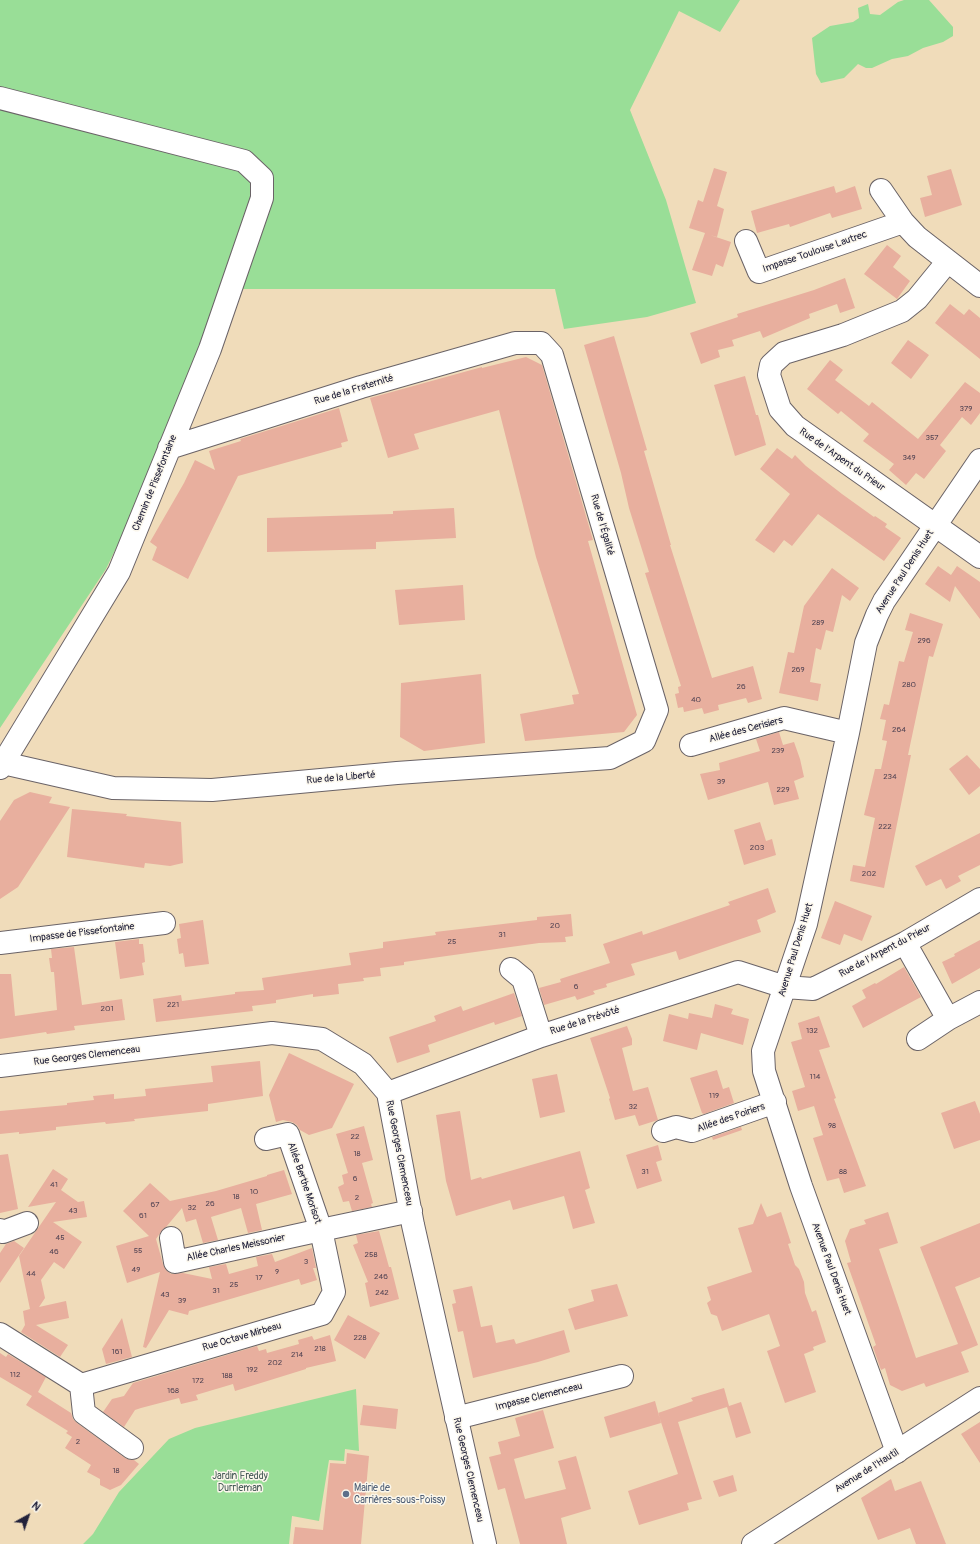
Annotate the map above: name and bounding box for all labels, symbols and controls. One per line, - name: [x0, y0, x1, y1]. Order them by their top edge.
- street label: Impasse Toulouse Lautrec: [761, 229, 869, 275]
- street label: Rue de la Fraternité: [313, 372, 395, 408]
- house number: 379: [960, 404, 972, 414]
- street label: Rue de l'Arpent du Prieur: [797, 426, 887, 494]
- street label: Chemin de Pissefontaine: [130, 433, 180, 533]
- house number: 357: [925, 433, 939, 443]
- house number: 349: [902, 453, 916, 463]
- street label: Rue de l'Égalité: [588, 493, 616, 557]
- street label: Avenue Paul Denis Huet: [873, 528, 937, 616]
- house number: 289: [812, 618, 824, 628]
- house number: 296: [917, 636, 931, 646]
- house number: 269: [791, 665, 805, 675]
- house number: 280: [902, 680, 916, 690]
- house number: 26: [736, 682, 746, 692]
- house number: 40: [691, 695, 701, 705]
- street label: Allée des Cerisiers: [708, 714, 784, 746]
- house number: 264: [892, 725, 906, 735]
- house number: 239: [772, 746, 784, 756]
- street label: Rue de la Liberté: [306, 769, 376, 787]
- house number: 234: [883, 772, 897, 782]
- house number: 39: [717, 777, 725, 787]
- house number: 229: [776, 785, 790, 795]
- house number: 222: [878, 822, 892, 832]
- house number: 203: [750, 843, 764, 853]
- house number: 202: [862, 869, 876, 879]
- street label: Avenue Paul Denis Huet: [776, 902, 816, 998]
- street label: Impasse de Pissefontaine: [29, 921, 135, 945]
- house number: 20: [550, 921, 560, 931]
- street label: Rue de l'Arpent du Prieur: [837, 922, 933, 980]
- house number: 31: [498, 930, 506, 940]
- house number: 25: [448, 937, 456, 947]
- house number: 6: [574, 982, 578, 992]
- house number: 221: [167, 1000, 179, 1010]
- house number: 201: [100, 1004, 114, 1014]
- street label: Rue de la Prévôté: [549, 1004, 621, 1038]
- house number: 132: [806, 1026, 818, 1036]
- street label: Rue Georges Clemenceau: [33, 1044, 141, 1068]
- house number: 114: [810, 1072, 820, 1082]
- house number: 119: [709, 1091, 719, 1101]
- street label: Rue Georges Clemenceau: [383, 1099, 415, 1207]
- street label: Allée des Poiriers: [695, 1101, 767, 1135]
- house number: 32: [629, 1102, 637, 1112]
- house number: 98: [828, 1121, 836, 1131]
- house number: 22: [351, 1132, 359, 1142]
- street label: Allée Berthe Morisot: [284, 1141, 324, 1225]
- house number: 18: [353, 1149, 361, 1159]
- house number: 31: [641, 1167, 649, 1177]
- house number: 88: [839, 1167, 847, 1177]
- house number: 6: [353, 1174, 357, 1184]
- house number: 41: [50, 1180, 58, 1190]
- house number: 10: [250, 1187, 258, 1197]
- house number: 18: [232, 1192, 240, 1202]
- house number: 2: [355, 1193, 359, 1203]
- house number: 26: [205, 1199, 215, 1209]
- house number: 67: [151, 1200, 159, 1210]
- house number: 32: [188, 1203, 196, 1213]
- house number: 43: [68, 1206, 78, 1216]
- house number: 61: [139, 1211, 147, 1221]
- street label: Avenue Paul Denis Huet: [809, 1221, 853, 1317]
- street label: Allée Charles Meissonier: [185, 1232, 287, 1264]
- house number: 45: [56, 1233, 64, 1243]
- house number: 55: [134, 1246, 142, 1256]
- house number: 46: [49, 1247, 59, 1257]
- house number: 258: [365, 1250, 377, 1260]
- house number: 3: [304, 1257, 308, 1267]
- house number: 49: [132, 1265, 140, 1275]
- house number: 9: [275, 1267, 279, 1277]
- house number: 44: [26, 1269, 36, 1279]
- house number: 246: [374, 1272, 388, 1282]
- house number: 17: [255, 1273, 263, 1283]
- house number: 25: [230, 1280, 238, 1290]
- house number: 31: [212, 1286, 220, 1296]
- house number: 242: [375, 1288, 389, 1298]
- house number: 43: [160, 1290, 170, 1300]
- house number: 39: [178, 1296, 186, 1306]
- street label: Rue Octave Mirbeau: [201, 1320, 283, 1354]
- house number: 228: [354, 1333, 366, 1343]
- house number: 218: [314, 1344, 326, 1354]
- house number: 161: [112, 1347, 122, 1357]
- house number: 214: [291, 1350, 303, 1360]
- house number: 202: [268, 1358, 282, 1368]
- house number: 192: [246, 1365, 258, 1375]
- house number: 112: [10, 1370, 20, 1380]
- house number: 188: [221, 1371, 233, 1381]
- house number: 172: [192, 1376, 204, 1386]
- street label: Impasse Clemenceau: [494, 1380, 584, 1414]
- house number: 168: [167, 1386, 179, 1396]
- street label: Rue Georges Clemenceau: [450, 1416, 486, 1524]
- house number: 2: [76, 1437, 80, 1447]
- street label: Avenue de l'Hautil: [833, 1446, 901, 1496]
- house number: 18: [112, 1466, 120, 1476]
- park label: Jardin Freddy Durrleman: [212, 1470, 268, 1494]
- place label: Mairie de Carrières-sous-Poissy: [354, 1482, 445, 1506]
- marker: Mairie de Carrières-sous-Poissy: [341, 1489, 351, 1499]
- north arrow: [8, 1496, 48, 1536]
- text: N: [29, 1499, 43, 1514]

